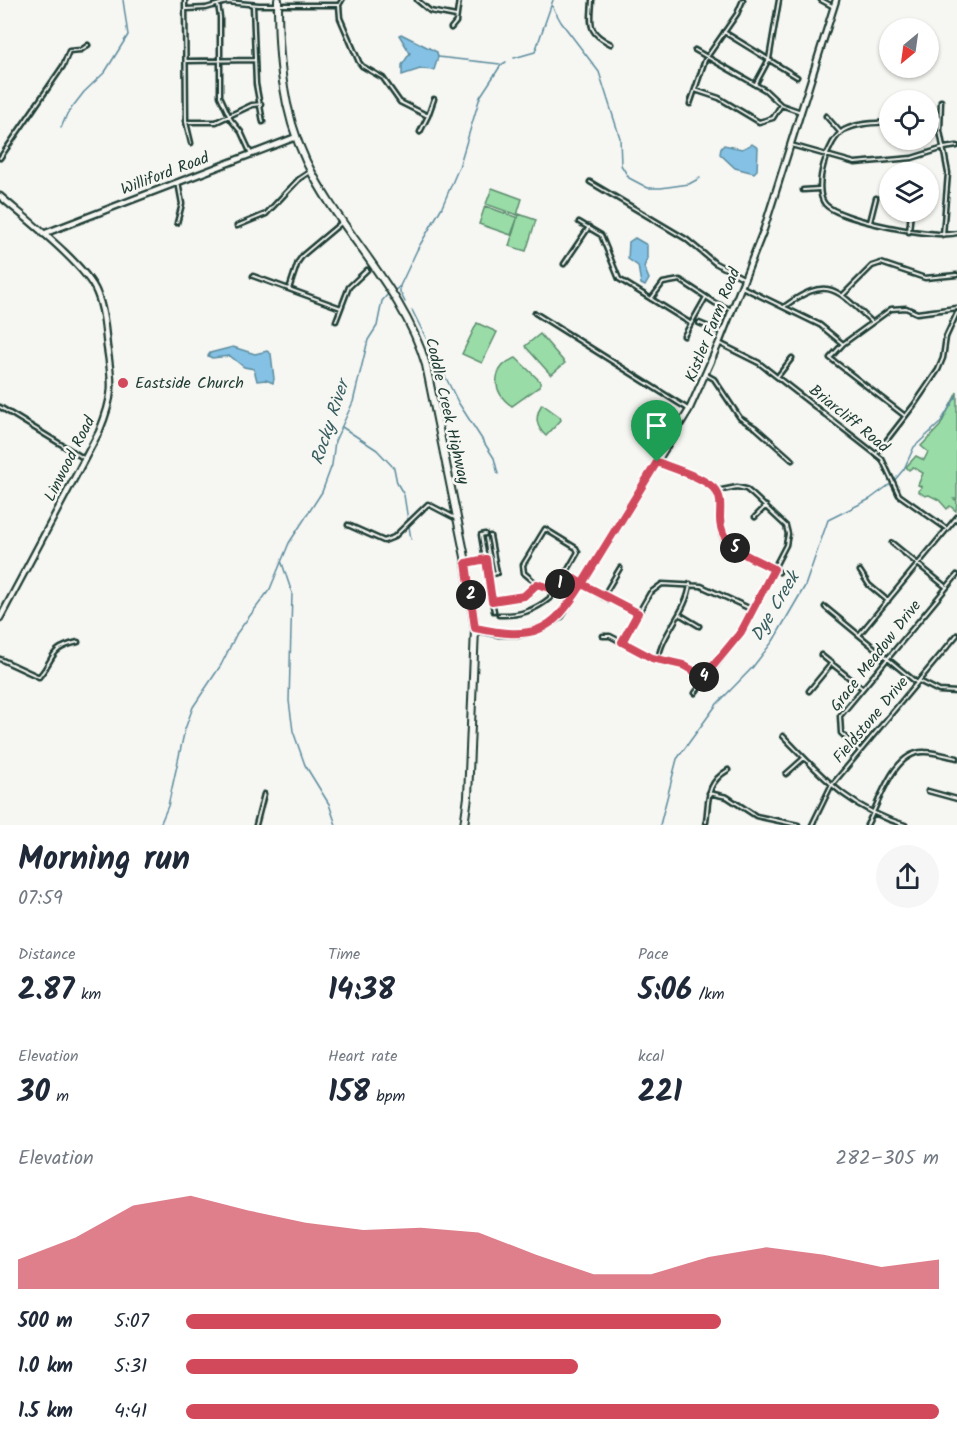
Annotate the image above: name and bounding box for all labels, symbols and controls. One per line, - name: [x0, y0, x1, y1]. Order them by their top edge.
- north arrow: [879, 18, 939, 78]
- map controls: [879, 18, 939, 222]
- button: locate: [879, 90, 939, 150]
- street label: Williford Road: [117, 145, 214, 202]
- button: layers: [879, 162, 939, 222]
- street label: Kistler Farm Road: [679, 263, 748, 386]
- street label: Coddle Creek Highway: [418, 335, 476, 487]
- place label: Eastside Church: [135, 371, 244, 396]
- water label: Rocky River: [304, 373, 360, 469]
- marker: Eastside Church: [116, 376, 130, 390]
- street label: Briarcliff Road: [803, 379, 896, 460]
- pin: [631, 400, 682, 462]
- icon: arrive: [640, 409, 673, 442]
- street label: Linwood Road: [38, 411, 103, 506]
- pin: 5: [720, 533, 750, 563]
- text: 5: [731, 535, 739, 560]
- water label: Dye Creek: [744, 564, 810, 647]
- pin: 1: [545, 569, 575, 599]
- text: 1: [558, 571, 562, 596]
- pin: 2: [456, 580, 486, 610]
- text: 2: [466, 582, 476, 607]
- street label: Grace Meadow Drive: [824, 595, 928, 717]
- pin: 4: [689, 662, 719, 692]
- text: 4: [700, 664, 708, 689]
- street label: Fieldstone Drive: [827, 671, 915, 769]
- text: Morning run: [18, 834, 190, 887]
- button: share: [876, 845, 939, 908]
- text: 07:59: [18, 883, 63, 915]
- text: Distance: [18, 942, 76, 967]
- text: Time: [328, 942, 360, 967]
- text: Pace: [638, 942, 669, 967]
- text: 2.87: [18, 967, 74, 1015]
- text: 14:38: [328, 967, 395, 1015]
- text: 5:06: [638, 967, 692, 1015]
- text: km: [74, 982, 101, 1007]
- text: /km: [692, 982, 725, 1007]
- text: Elevation: [18, 1044, 79, 1069]
- text: Heart rate: [328, 1044, 398, 1069]
- text: kcal: [638, 1044, 664, 1069]
- text: 30: [18, 1069, 50, 1117]
- text: 158: [328, 1069, 370, 1117]
- text: 221: [638, 1069, 682, 1117]
- text: m: [50, 1084, 69, 1109]
- text: bpm: [370, 1084, 405, 1109]
- text: Elevation: [18, 1143, 94, 1175]
- text: 282–305 m: [835, 1143, 939, 1175]
- text: 500 m: [18, 1306, 73, 1338]
- text: 5:07: [114, 1306, 149, 1338]
- text: 1.0 km: [18, 1351, 73, 1383]
- text: 5:31: [114, 1351, 147, 1383]
- text: 1.5 km: [18, 1396, 73, 1428]
- text: 4:41: [114, 1396, 147, 1428]

